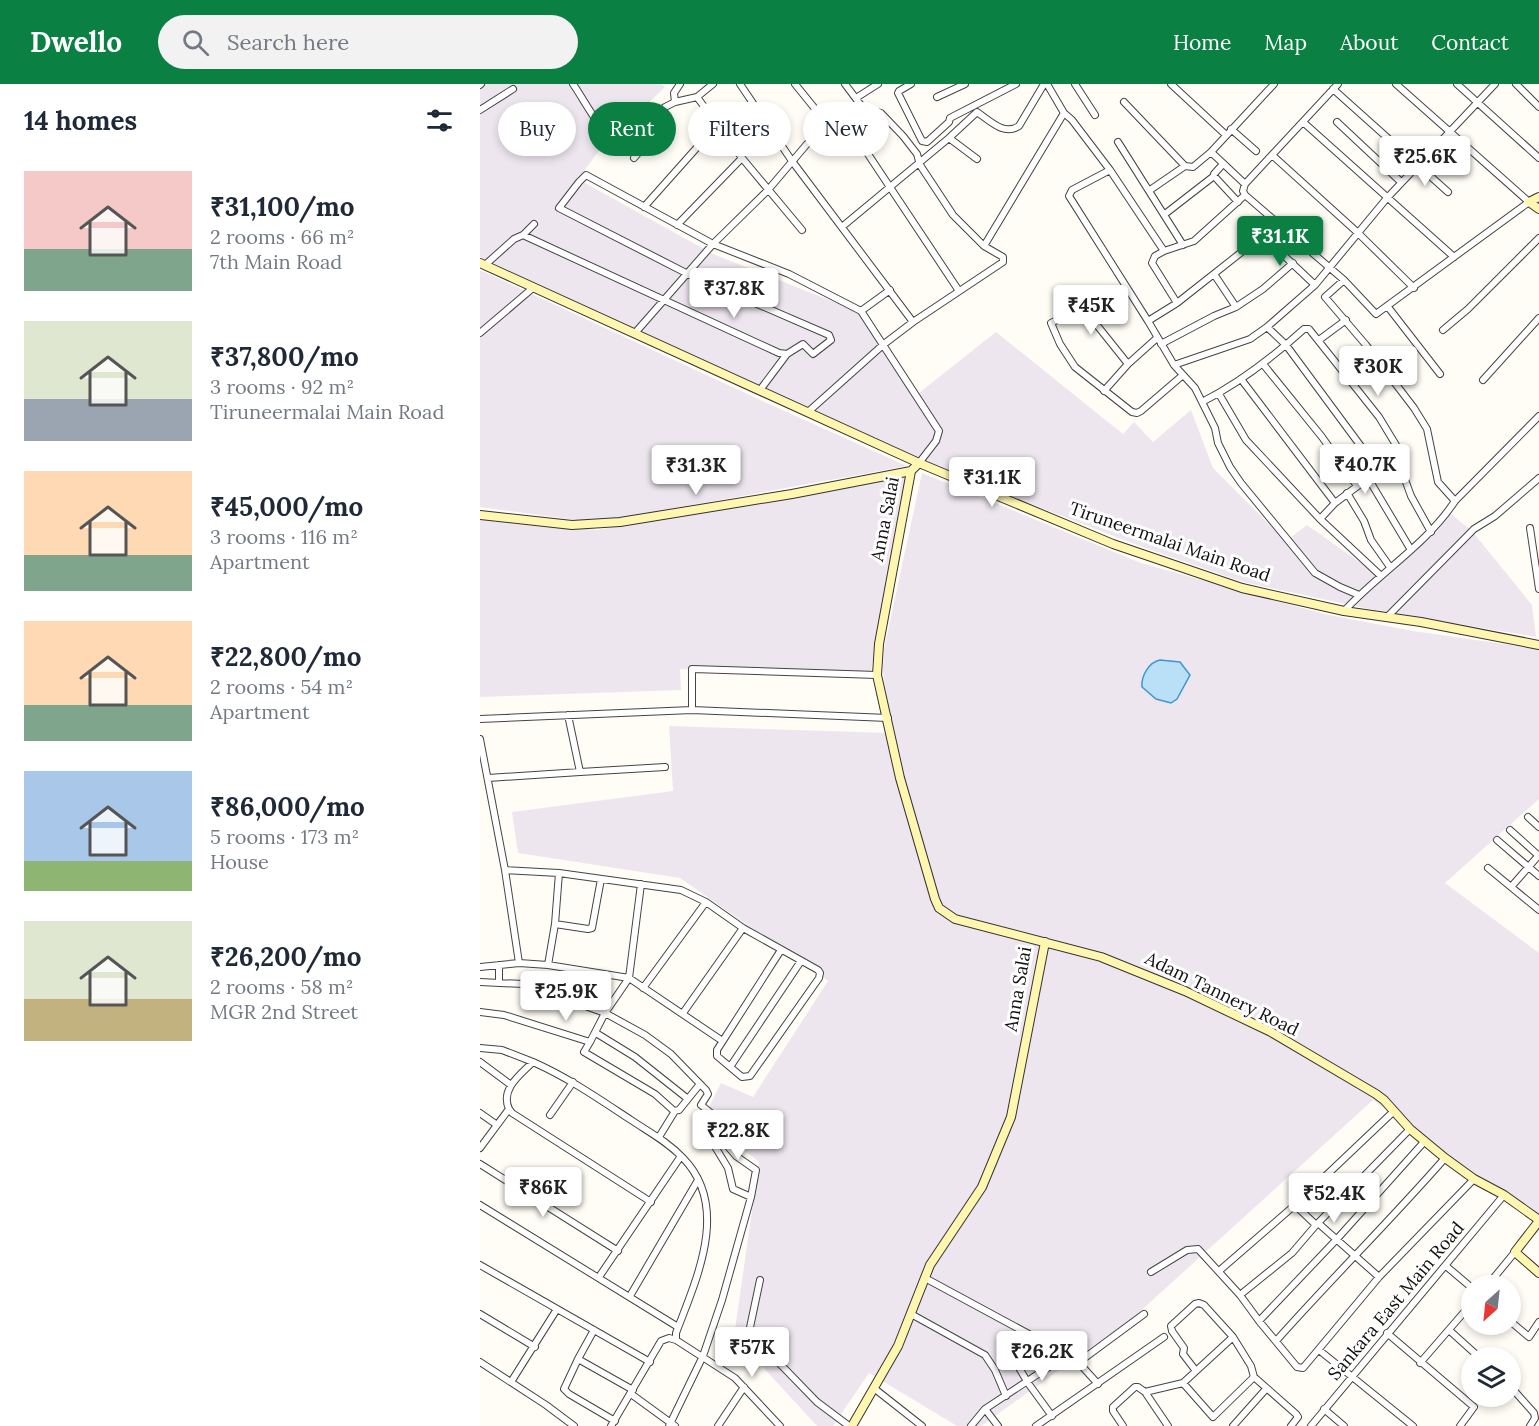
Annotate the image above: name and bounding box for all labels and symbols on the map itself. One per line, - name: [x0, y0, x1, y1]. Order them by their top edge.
- pin: ₹25.6K: [1376, 136, 1474, 187]
- pin: ₹31.1K: [1231, 216, 1329, 267]
- pin: ₹37.8K: [685, 268, 783, 319]
- pin: ₹45K: [1055, 285, 1127, 336]
- pin: ₹30K: [1342, 346, 1414, 397]
- pin: ₹40.7K: [1316, 444, 1414, 495]
- pin: ₹31.3K: [647, 445, 745, 496]
- pin: ₹31.1K: [943, 457, 1041, 508]
- street label: Anna Salai: [865, 475, 904, 564]
- street label: Tiruneermalai Main Road: [1067, 496, 1274, 587]
- street label: Anna Salai: [999, 945, 1036, 1034]
- street label: Adam Tannery Road: [1141, 946, 1303, 1041]
- pin: ₹25.9K: [517, 971, 615, 1022]
- pin: ₹22.8K: [689, 1110, 787, 1161]
- pin: ₹86K: [507, 1167, 579, 1218]
- pin: ₹52.4K: [1285, 1173, 1383, 1224]
- street label: Sankara East Main Road: [1323, 1217, 1469, 1385]
- north arrow: [1461, 1275, 1521, 1335]
- pin: ₹57K: [716, 1327, 788, 1378]
- pin: ₹26.2K: [993, 1331, 1091, 1382]

